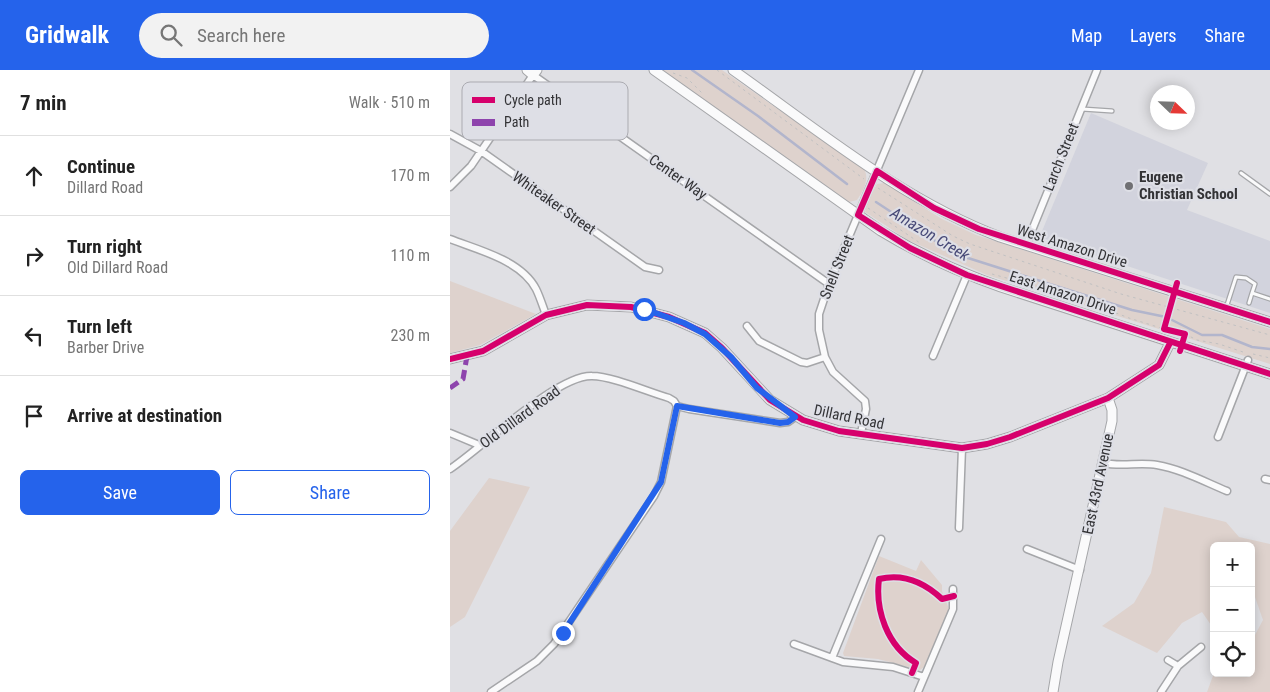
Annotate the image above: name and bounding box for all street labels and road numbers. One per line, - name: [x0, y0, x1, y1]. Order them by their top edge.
- street label: Larch Street: [1039, 120, 1083, 194]
- street label: Center Way: [645, 150, 711, 204]
- street label: Whiteaker Street: [509, 168, 599, 238]
- street label: West Amazon Drive: [1015, 221, 1129, 271]
- street label: Snell Street: [816, 232, 858, 302]
- street label: East Amazon Drive: [1007, 267, 1119, 319]
- street label: Old Dillard Road: [476, 382, 564, 452]
- street label: Dillard Road: [812, 401, 886, 433]
- street label: East 43rd Avenue: [1079, 432, 1117, 536]

